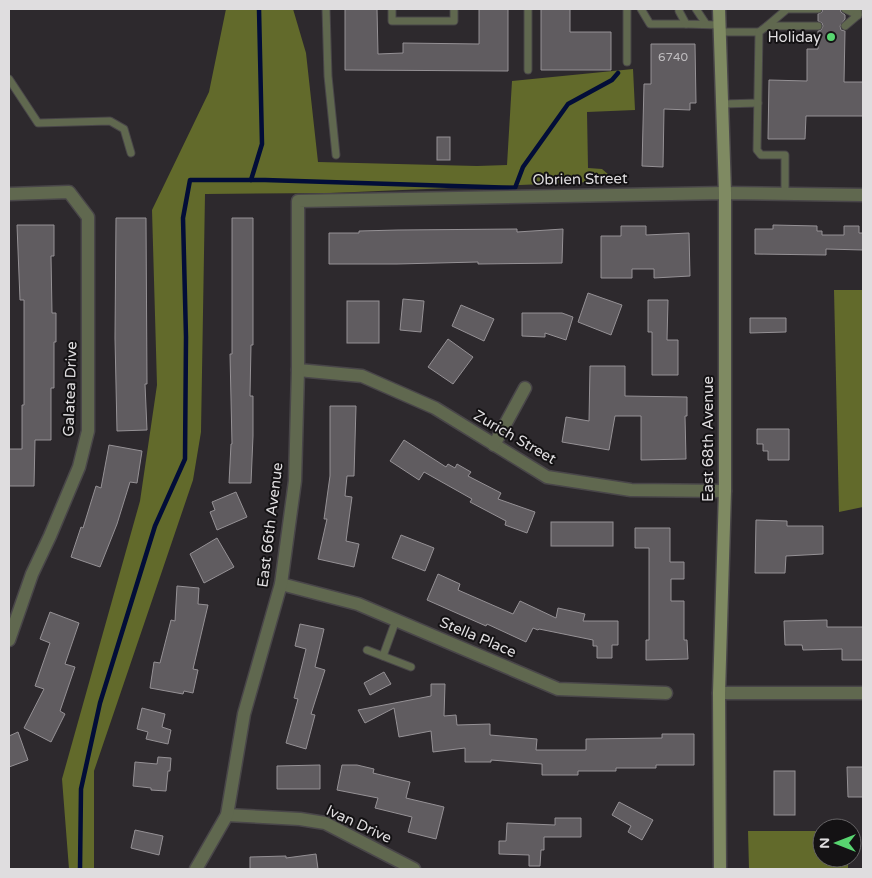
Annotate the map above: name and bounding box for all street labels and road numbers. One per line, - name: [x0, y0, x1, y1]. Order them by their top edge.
- street label: Obrien Street: [532, 169, 628, 189]
- street label: Galatea Drive: [59, 341, 81, 437]
- street label: East 68th Avenue: [699, 376, 717, 502]
- street label: Zurich Street: [471, 406, 560, 468]
- street label: East 66th Avenue: [253, 461, 287, 589]
- street label: Stella Place: [437, 613, 519, 661]
- street label: Ivan Drive: [323, 801, 395, 847]

